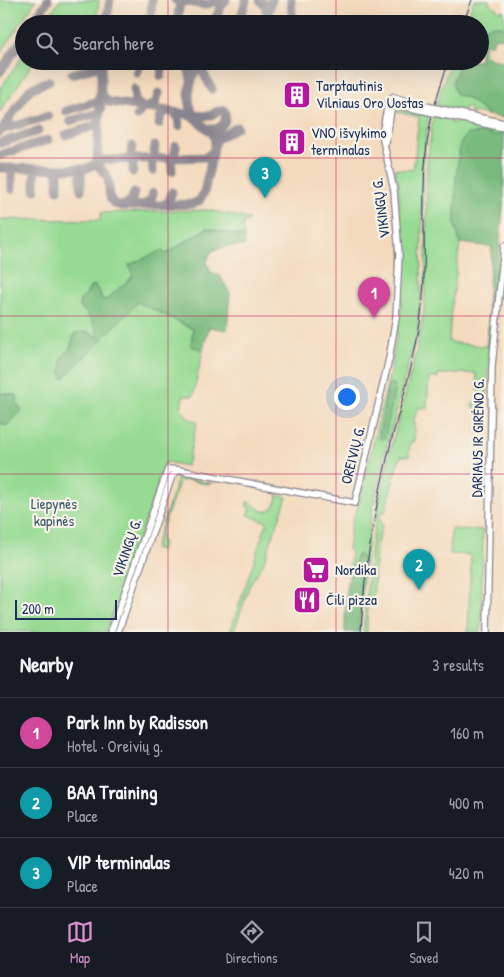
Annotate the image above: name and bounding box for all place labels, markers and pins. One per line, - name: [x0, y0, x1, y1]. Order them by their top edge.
- place label: Tarptautinis Vilniaus Oro Uostas: [316, 75, 424, 113]
- building icon: Tarptautinis Vilniaus Oro Uostas: [282, 80, 312, 110]
- place label: VNO išvykimo terminalas: [311, 122, 387, 160]
- building icon: VNO išvykimo terminalas: [277, 127, 307, 157]
- pin: 3: [249, 157, 281, 198]
- pin: 1: [358, 277, 390, 318]
- pin: 2: [403, 549, 435, 590]
- supermarket icon: Nordika: [301, 555, 331, 585]
- place label: Nordika: [335, 559, 376, 580]
- restaurant icon: Čili pizza: [292, 585, 322, 615]
- place label: Čili pizza: [326, 589, 377, 610]

